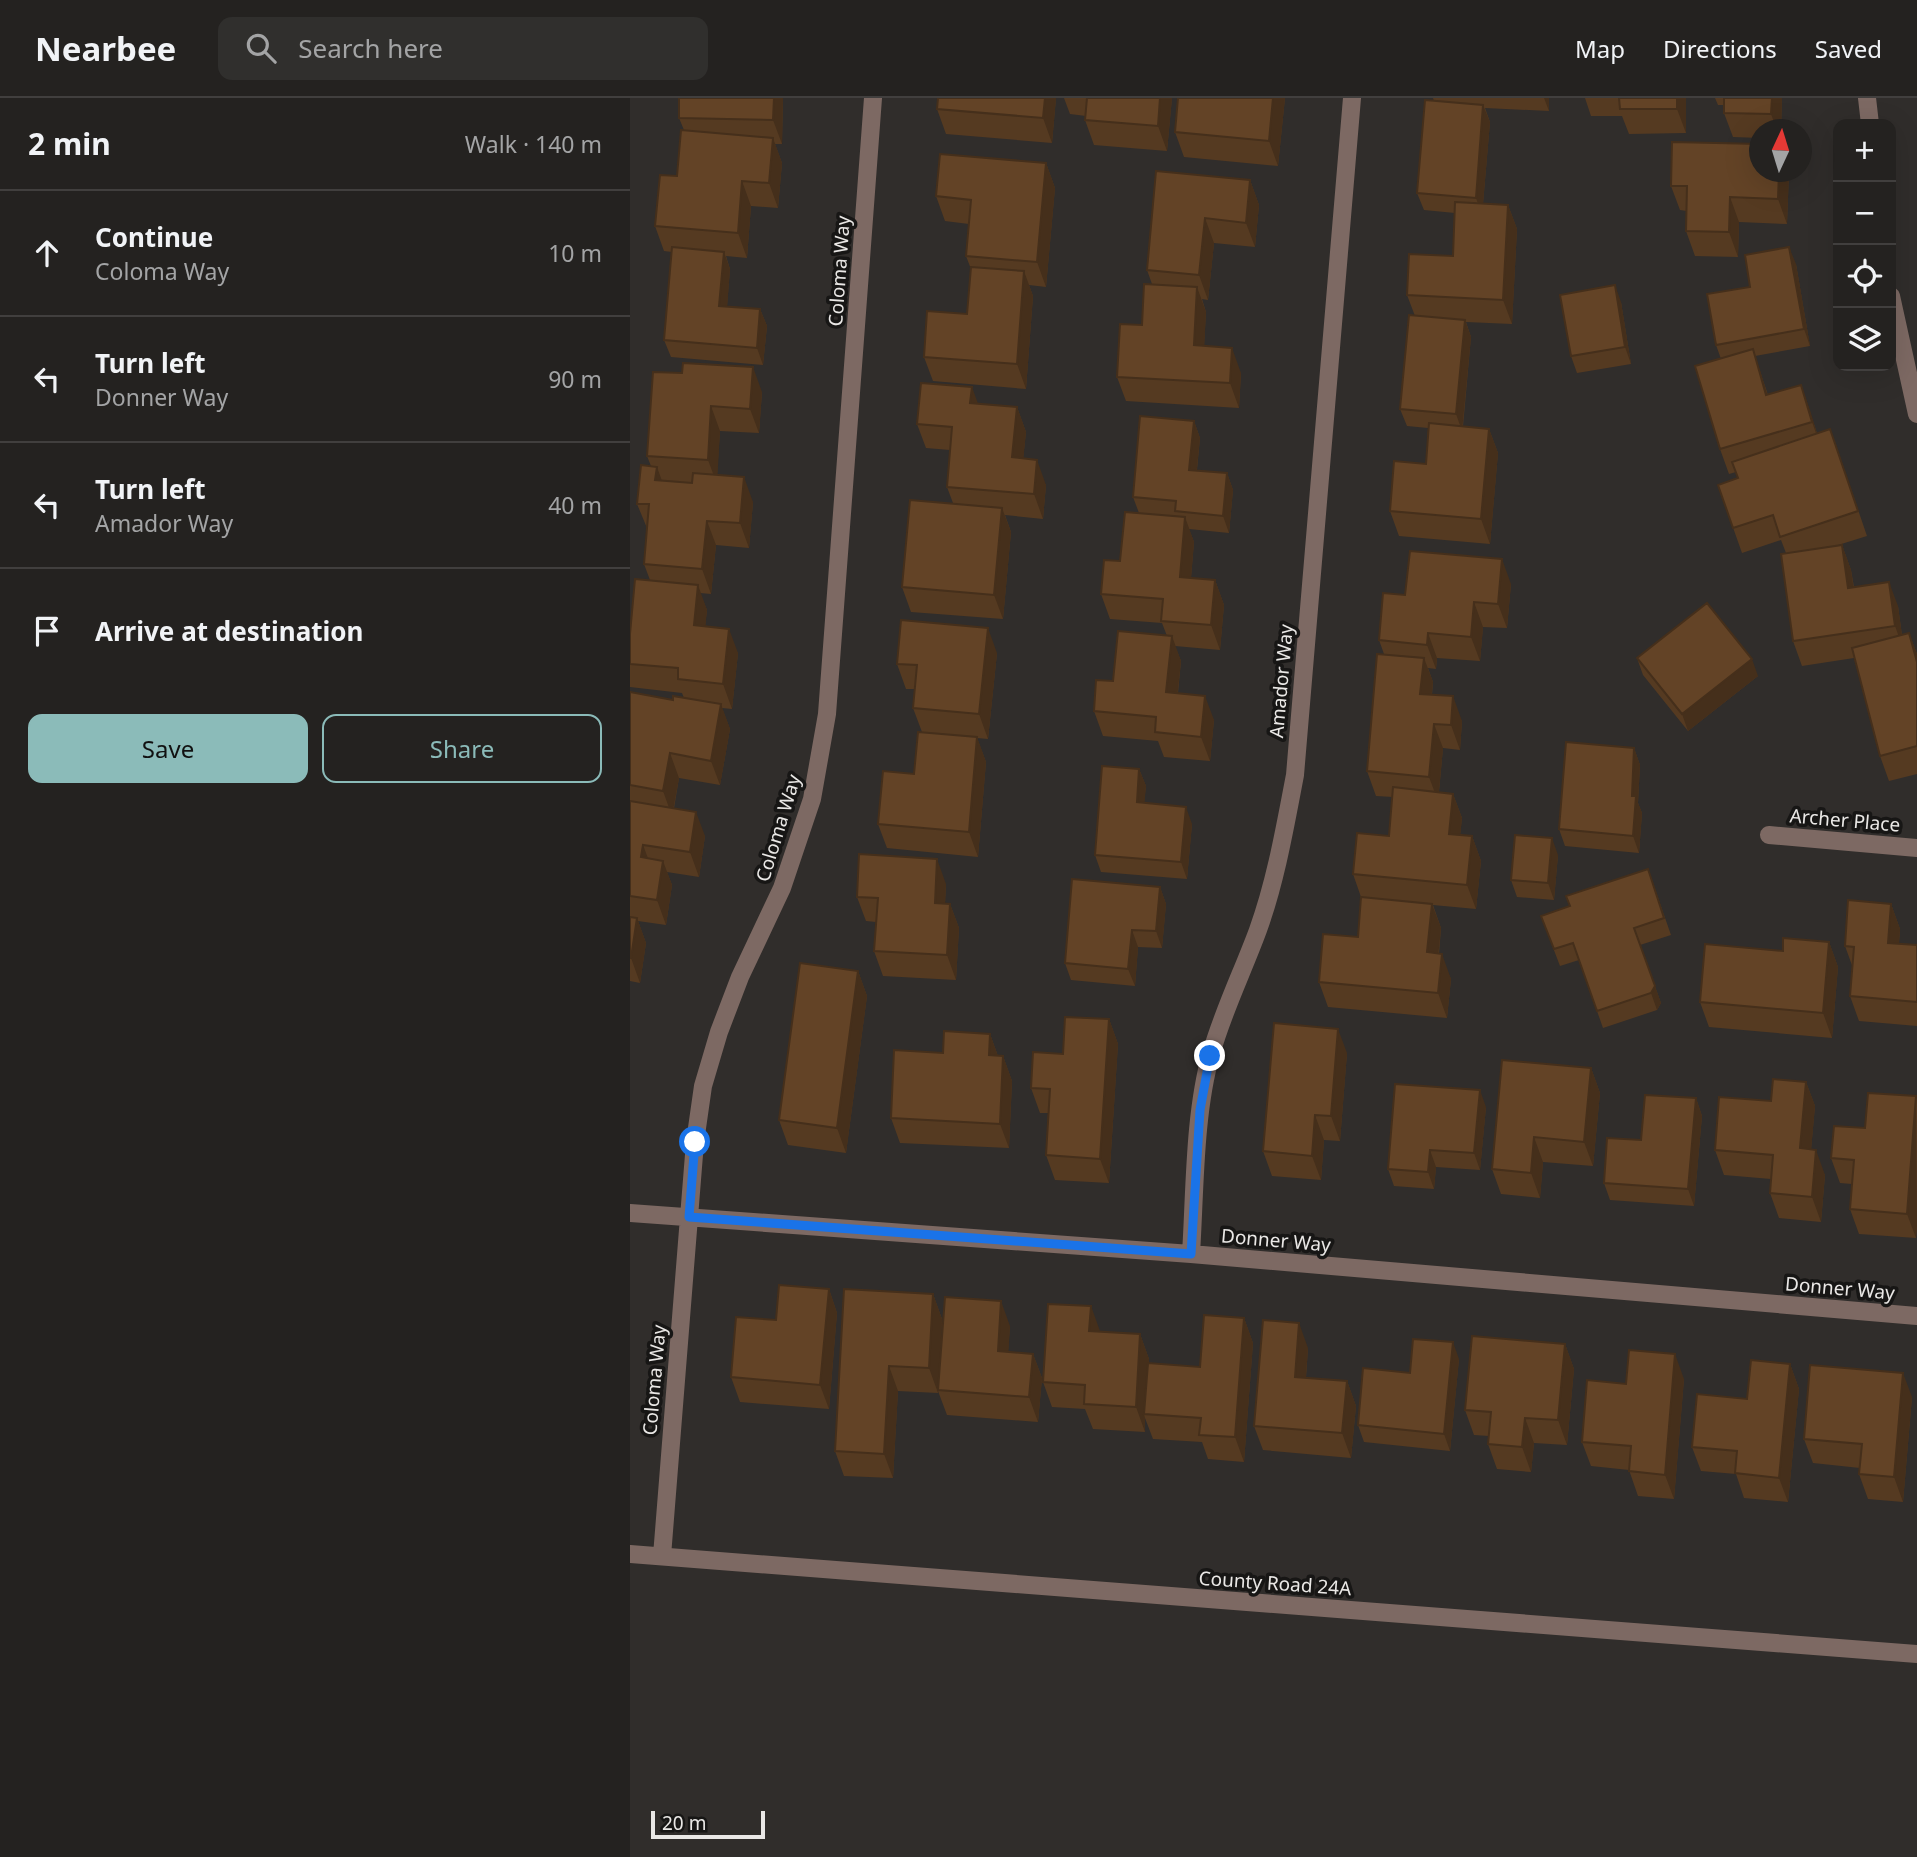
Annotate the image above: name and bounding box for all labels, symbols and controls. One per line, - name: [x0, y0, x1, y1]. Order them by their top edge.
- search box: [218, 17, 708, 80]
- text: Nearbee: [35, 26, 176, 71]
- icon: search: [242, 29, 280, 67]
- text: Search here: [298, 30, 443, 66]
- text: Map: [1575, 32, 1625, 65]
- text: Directions: [1663, 32, 1777, 65]
- text: Saved: [1815, 32, 1882, 65]
- north arrow: [1749, 119, 1812, 182]
- map controls: [1833, 119, 1896, 371]
- button: +: [1833, 119, 1896, 182]
- text: 2 min: [28, 123, 111, 164]
- text: Walk · 140 m: [465, 128, 602, 160]
- button: −: [1833, 182, 1896, 245]
- street label: Coloma Way: [822, 214, 856, 327]
- text: Continue: [95, 219, 213, 255]
- icon: ahead: [28, 234, 66, 272]
- text: 10 m: [548, 237, 602, 269]
- button: locate: [1833, 245, 1896, 308]
- text: Coloma Way: [95, 255, 229, 287]
- button: layers: [1833, 308, 1896, 371]
- text: Turn left: [95, 345, 206, 381]
- icon: left: [28, 360, 66, 398]
- text: 90 m: [548, 363, 602, 395]
- text: Donner Way: [95, 381, 228, 413]
- text: Turn left: [95, 471, 206, 507]
- icon: left: [28, 486, 66, 524]
- text: 40 m: [548, 489, 602, 521]
- text: Amador Way: [95, 507, 233, 539]
- icon: arrive: [28, 612, 66, 650]
- text: Arrive at destination: [95, 613, 364, 649]
- street label: Amador Way: [1263, 623, 1299, 739]
- button: Save: [28, 714, 308, 783]
- button: Share: [322, 714, 602, 783]
- street label: Coloma Way: [749, 771, 807, 885]
- street label: Archer Place: [1789, 802, 1901, 838]
- route end: [1194, 1040, 1225, 1071]
- route start: [679, 1126, 710, 1157]
- street label: Donner Way: [1220, 1222, 1332, 1258]
- street label: Donner Way: [1784, 1270, 1896, 1306]
- street label: Coloma Way: [636, 1323, 672, 1436]
- street label: County Road 24A: [1198, 1565, 1353, 1601]
- scale bar: [651, 1808, 765, 1840]
- text: 20 m: [662, 1810, 706, 1836]

